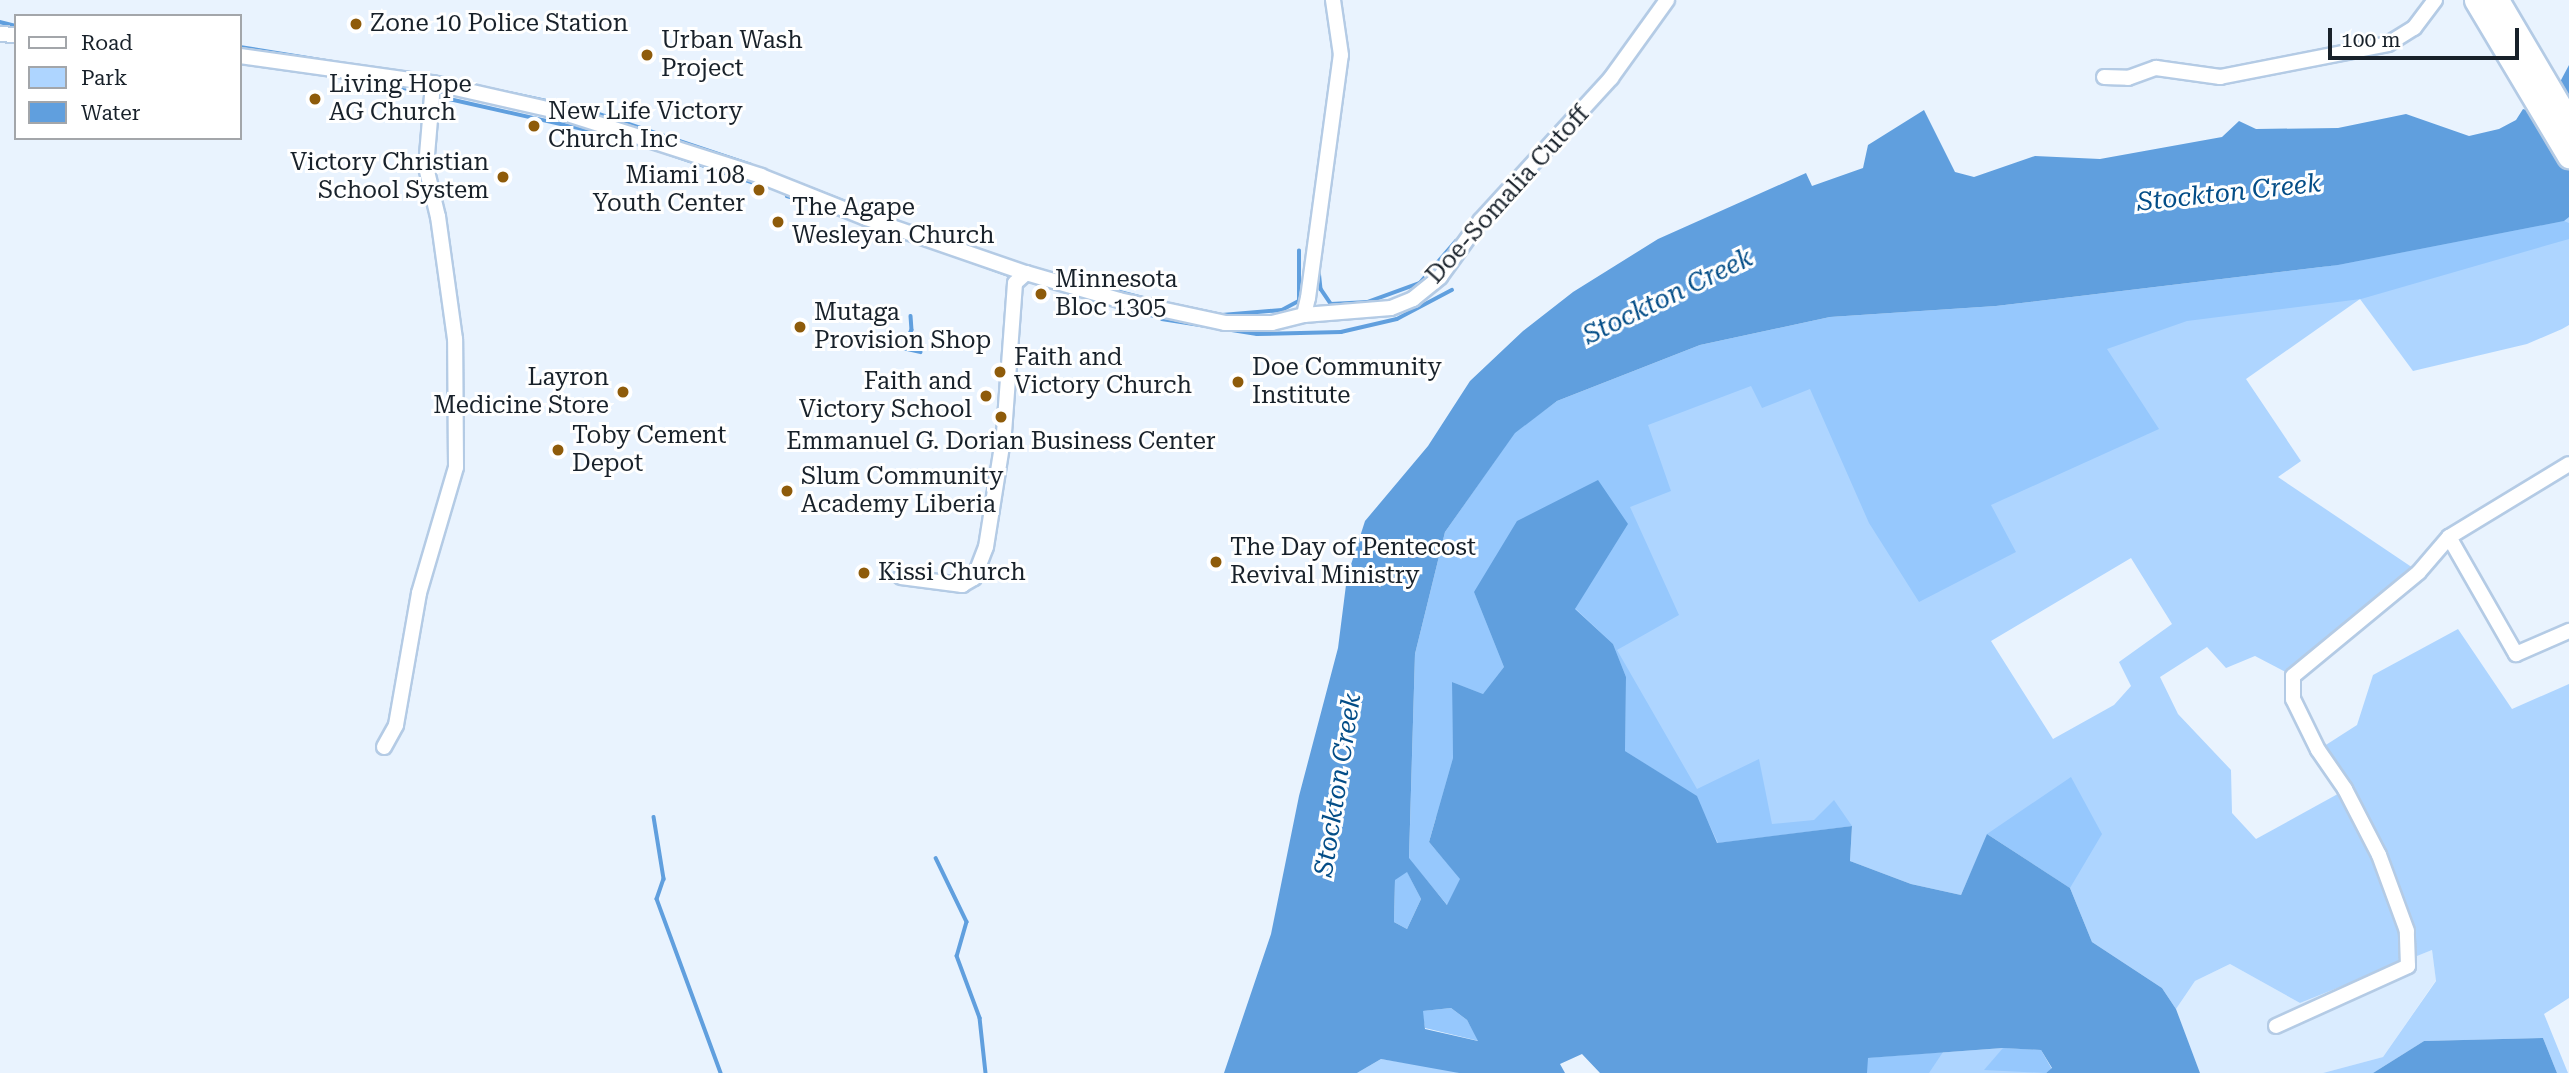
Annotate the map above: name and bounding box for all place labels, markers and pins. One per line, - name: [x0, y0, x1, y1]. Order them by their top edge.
- place label: Zone 10 Police Station: [370, 10, 628, 38]
- marker: Zone 10 Police Station: [348, 16, 364, 32]
- place label: Urban Wash Project: [661, 27, 803, 83]
- marker: Urban Wash Project: [639, 47, 655, 63]
- place label: Living Hope AG Church: [329, 71, 472, 127]
- marker: Living Hope AG Church: [307, 91, 323, 107]
- place label: New Life Victory Church Inc: [548, 98, 743, 154]
- marker: New Life Victory Church Inc: [526, 118, 542, 134]
- place label: Victory Christian School System: [290, 149, 489, 205]
- place label: Miami 108 Youth Center: [592, 162, 745, 218]
- marker: Victory Christian School System: [495, 169, 511, 185]
- marker: Miami 108 Youth Center: [751, 182, 767, 198]
- place label: The Agape Wesleyan Church: [792, 194, 995, 250]
- marker: The Agape Wesleyan Church: [770, 214, 786, 230]
- place label: Minnesota Bloc 1305: [1055, 266, 1178, 322]
- marker: Minnesota Bloc 1305: [1033, 286, 1049, 302]
- place label: Mutaga Provision Shop: [814, 299, 991, 355]
- marker: Mutaga Provision Shop: [792, 319, 808, 335]
- place label: Faith and Victory Church: [1014, 344, 1192, 400]
- place label: Doe Community Institute: [1252, 354, 1442, 410]
- place label: Layron Medicine Store: [433, 364, 609, 420]
- marker: Faith and Victory Church: [992, 364, 1008, 380]
- place label: Faith and Victory School: [799, 368, 972, 424]
- marker: Doe Community Institute: [1230, 374, 1246, 390]
- marker: Layron Medicine Store: [615, 384, 631, 400]
- marker: Faith and Victory School: [978, 388, 994, 404]
- marker: Emmanuel G. Dorian Business Center: [993, 409, 1009, 425]
- place label: Toby Cement Depot: [572, 422, 726, 478]
- place label: Emmanuel G. Dorian Business Center: [786, 428, 1216, 456]
- marker: Toby Cement Depot: [550, 442, 566, 458]
- place label: Slum Community Academy Liberia: [801, 463, 1003, 519]
- marker: Slum Community Academy Liberia: [779, 483, 795, 499]
- place label: The Day of Pentecost Revival Ministry: [1230, 534, 1476, 590]
- marker: The Day of Pentecost Revival Ministry: [1208, 554, 1224, 570]
- place label: Kissi Church: [878, 559, 1026, 587]
- marker: Kissi Church: [856, 565, 872, 581]

